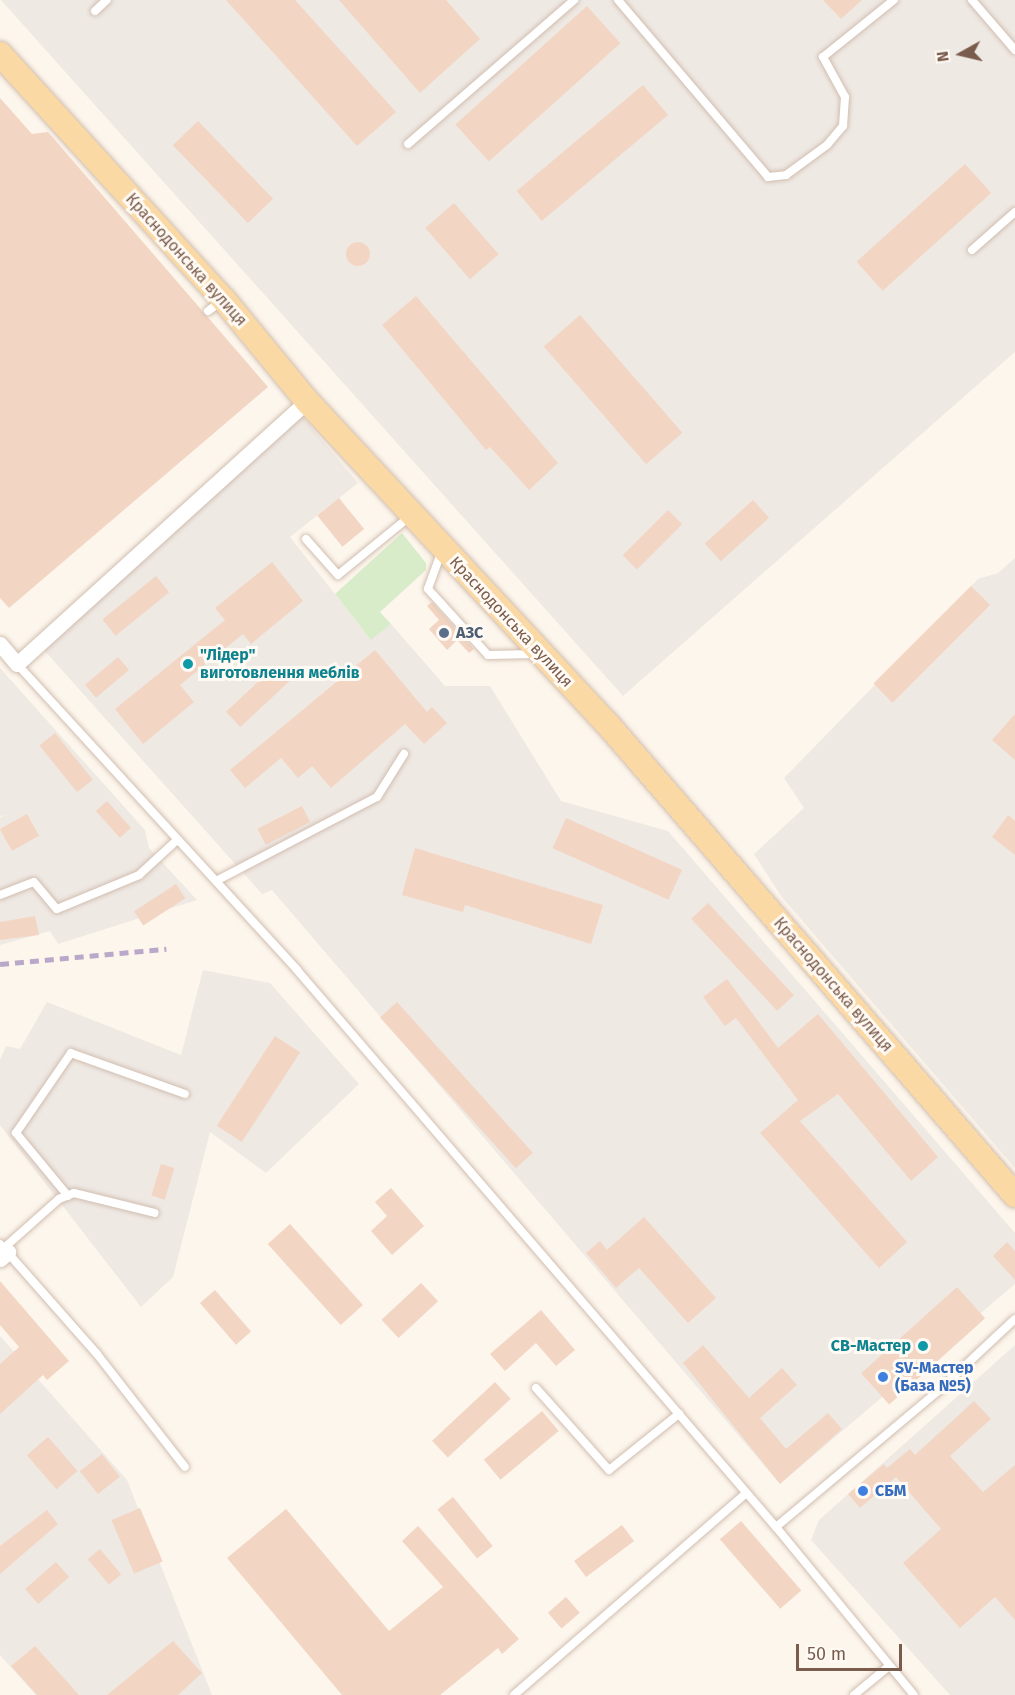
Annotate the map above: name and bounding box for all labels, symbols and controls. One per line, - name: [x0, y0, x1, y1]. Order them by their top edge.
- north arrow: [931, 24, 991, 84]
- text: N: [933, 50, 953, 63]
- street label: Краснодонська вулиця: [121, 190, 251, 330]
- street label: Краснодонська вулиця: [445, 553, 577, 691]
- place label: АЗС: [456, 623, 483, 643]
- marker: АЗС: [437, 626, 451, 640]
- place label: "Лідер" виготовлення меблів: [200, 645, 360, 683]
- marker: "Лідер" виготовлення меблів: [181, 657, 195, 671]
- street label: Краснодонська вулиця: [769, 914, 897, 1056]
- place label: СВ-Мастер: [831, 1336, 911, 1356]
- marker: СВ-Мастер: [916, 1339, 930, 1353]
- place label: SV-Мастер (База №5): [895, 1358, 974, 1396]
- marker: SV-Мастер (База №5): [876, 1370, 890, 1384]
- place label: СБМ: [875, 1481, 906, 1501]
- marker: СБМ: [856, 1484, 870, 1498]
- scale bar: [799, 1632, 906, 1670]
- text: 50 m: [807, 1643, 846, 1665]

